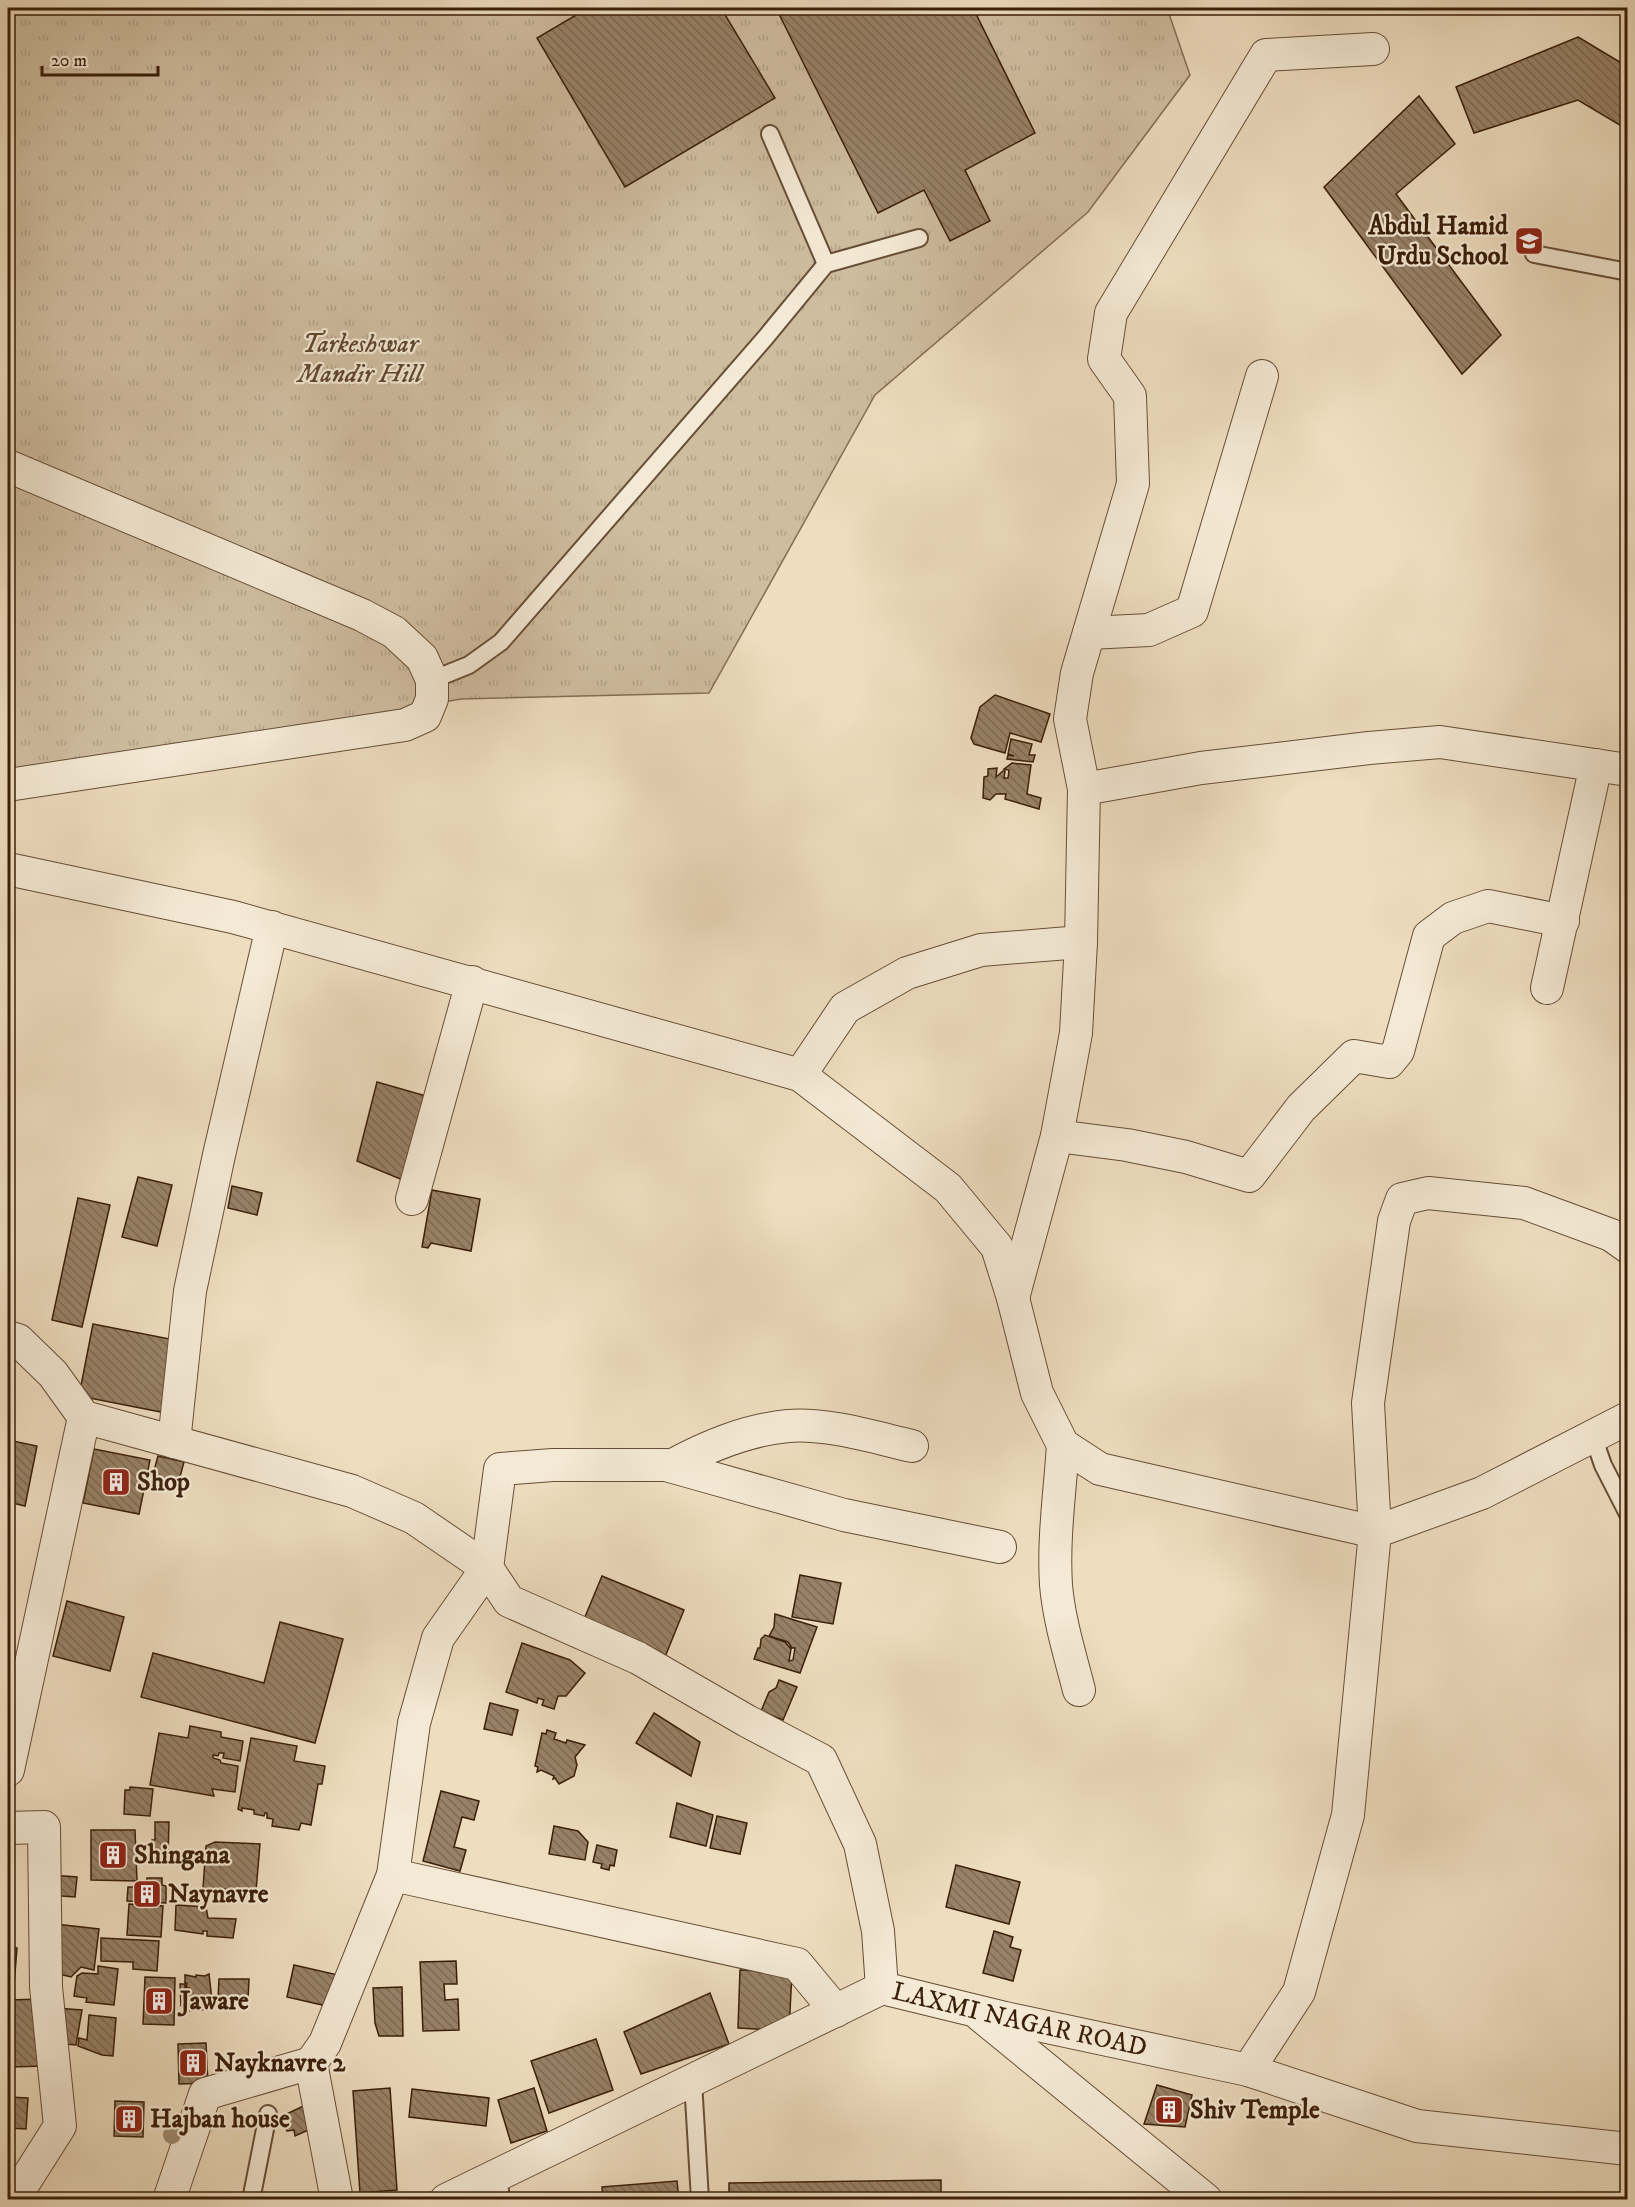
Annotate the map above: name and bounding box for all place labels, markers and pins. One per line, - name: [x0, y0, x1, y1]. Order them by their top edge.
- place label: Abdul Hamid Urdu School: [1367, 210, 1509, 273]
- school or university icon: Abdul Hamid Urdu School: [1513, 225, 1545, 257]
- building icon: Shop: [100, 1466, 132, 1498]
- place label: Shop: [137, 1466, 190, 1499]
- building icon: Shingana: [97, 1839, 129, 1871]
- place label: Shingana: [134, 1839, 231, 1872]
- building icon: Naynavre: [131, 1878, 163, 1910]
- place label: Naynavre: [168, 1878, 269, 1911]
- building icon: Jaware: [143, 1985, 175, 2017]
- place label: Jaware: [177, 1985, 249, 2018]
- building icon: Nayknavre 2: [177, 2047, 209, 2079]
- place label: Nayknavre 2: [214, 2047, 346, 2080]
- building icon: Shiv Temple: [1153, 2094, 1185, 2126]
- place label: Shiv Temple: [1190, 2094, 1320, 2127]
- building icon: Hajban house: [113, 2103, 145, 2135]
- place label: Hajban house: [150, 2103, 290, 2136]

